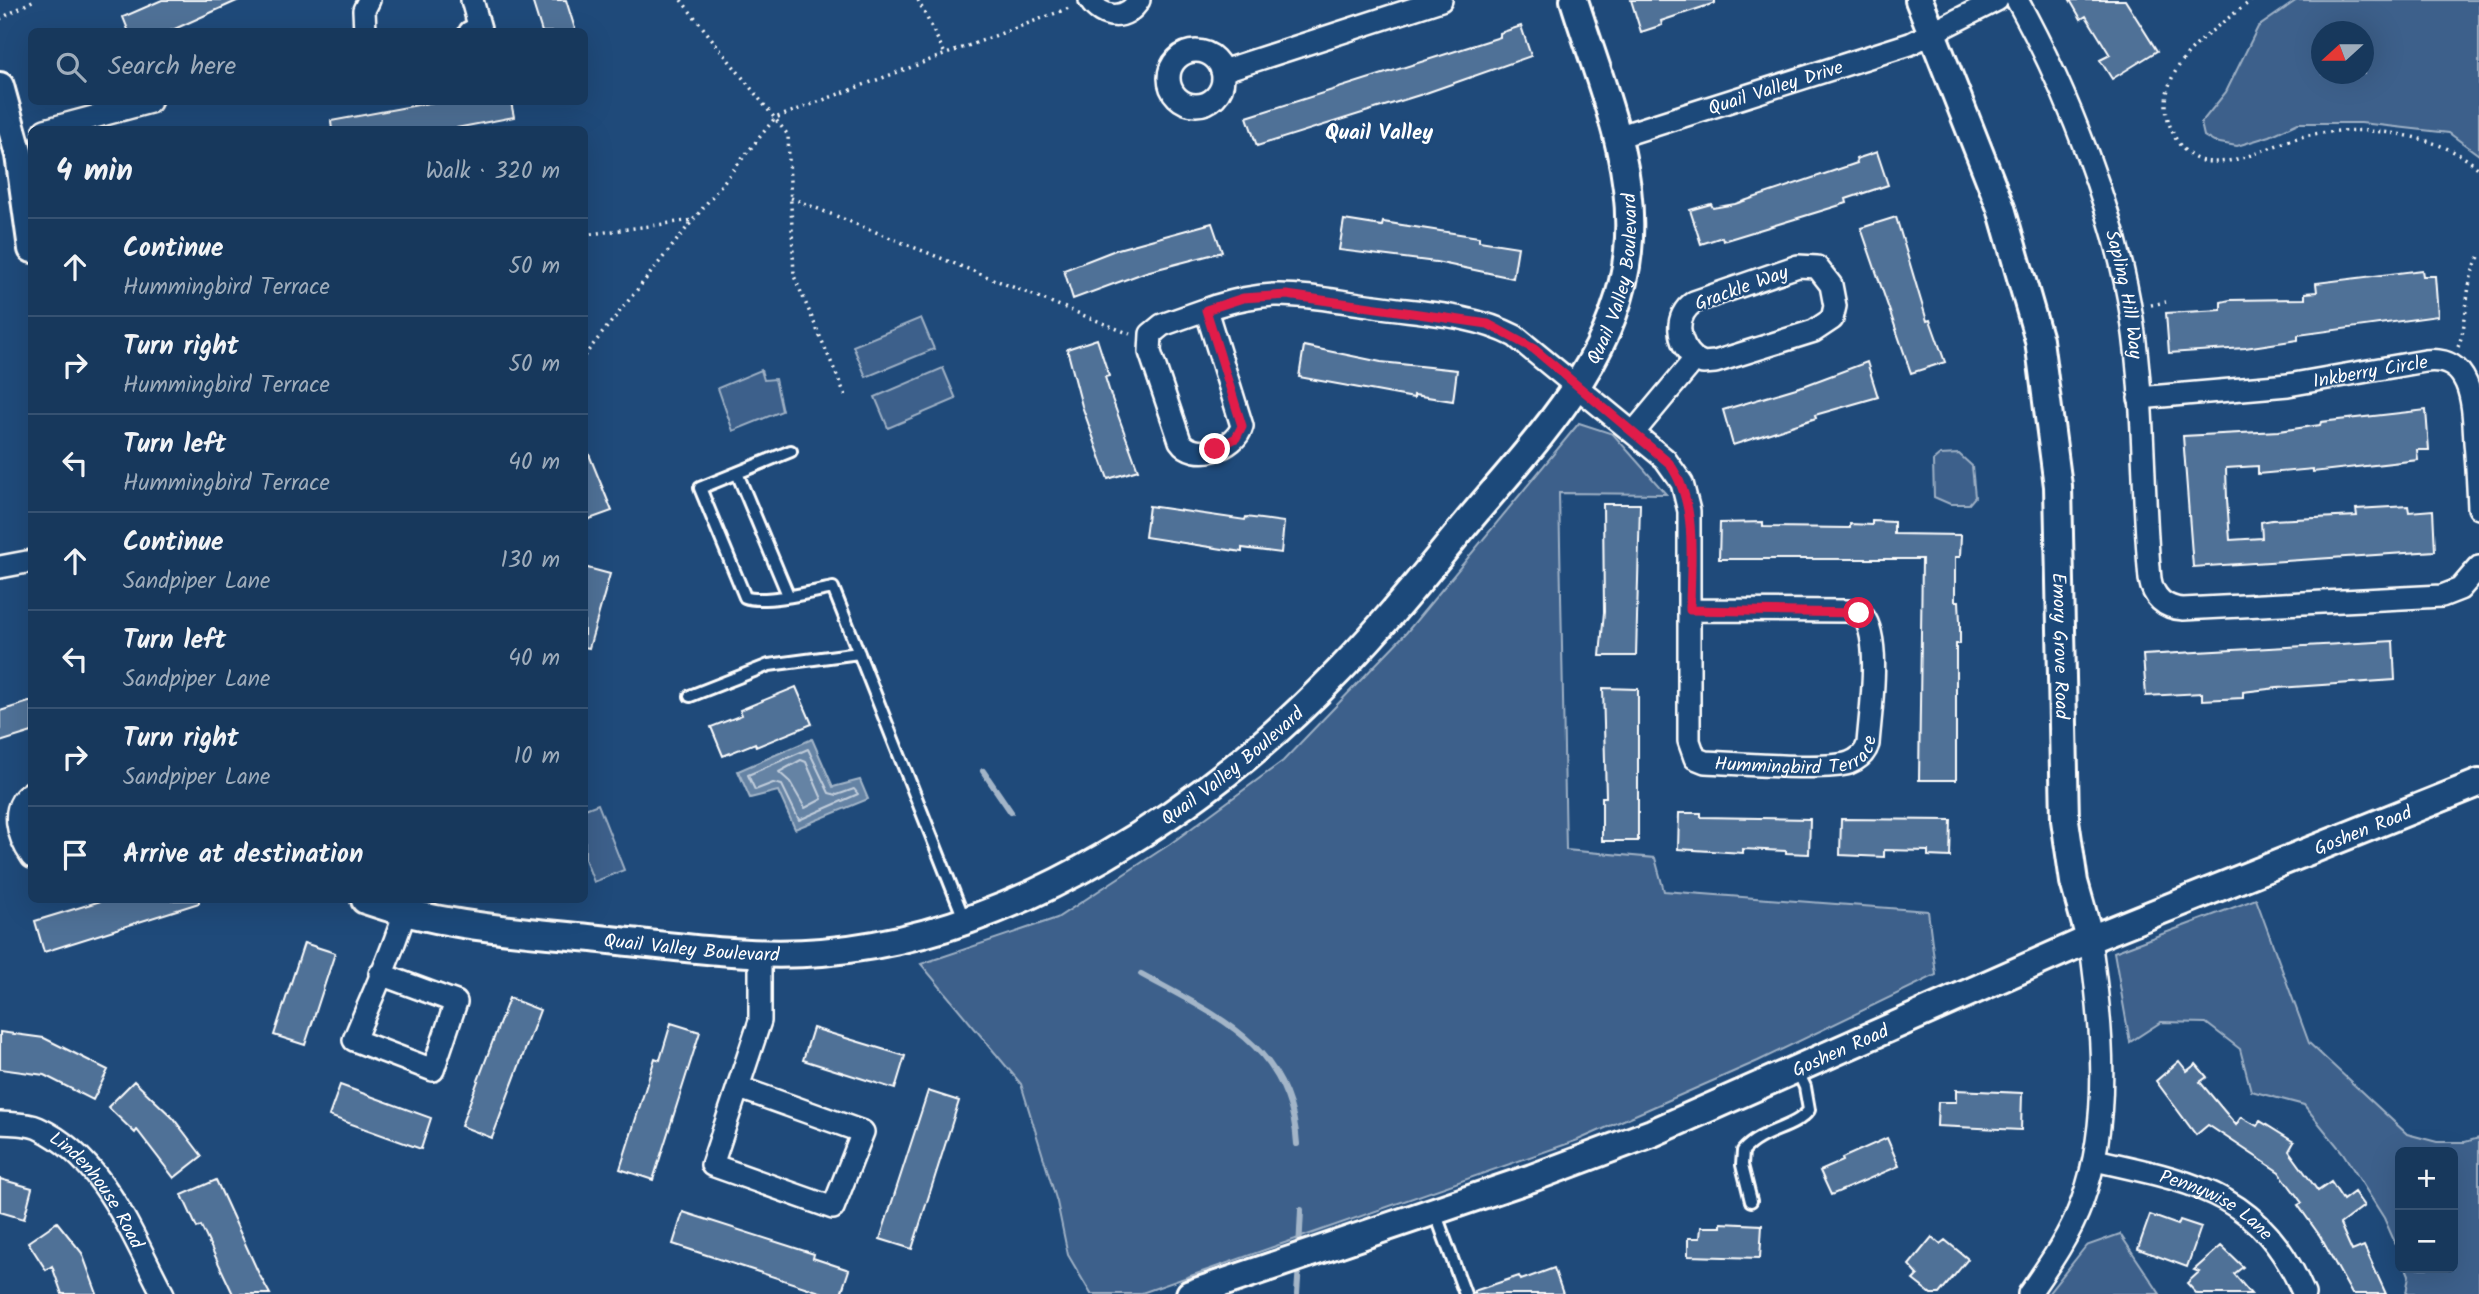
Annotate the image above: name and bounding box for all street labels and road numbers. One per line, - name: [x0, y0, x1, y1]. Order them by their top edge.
- street label: Quail Valley Drive: [1704, 53, 1848, 124]
- street label: Quail Valley Boulevard: [1579, 191, 1646, 371]
- street label: Sapling Hill Way: [2096, 227, 2150, 361]
- street label: Grackle Way: [1691, 258, 1794, 320]
- street label: Inkberry Circle: [2311, 348, 2431, 397]
- street label: Emory Grove Road: [2043, 572, 2076, 720]
- street label: Quail Valley Boulevard: [1155, 700, 1312, 834]
- street label: Hummingbird Terrace: [1714, 734, 1886, 784]
- street label: Goshen Road: [2310, 798, 2417, 865]
- street label: Quail Valley Boulevard: [602, 926, 780, 971]
- street label: Goshen Road: [1788, 1017, 1895, 1086]
- street label: Lindenhouse Road: [43, 1124, 151, 1255]
- street label: Pennywise Lane: [2156, 1163, 2280, 1248]

